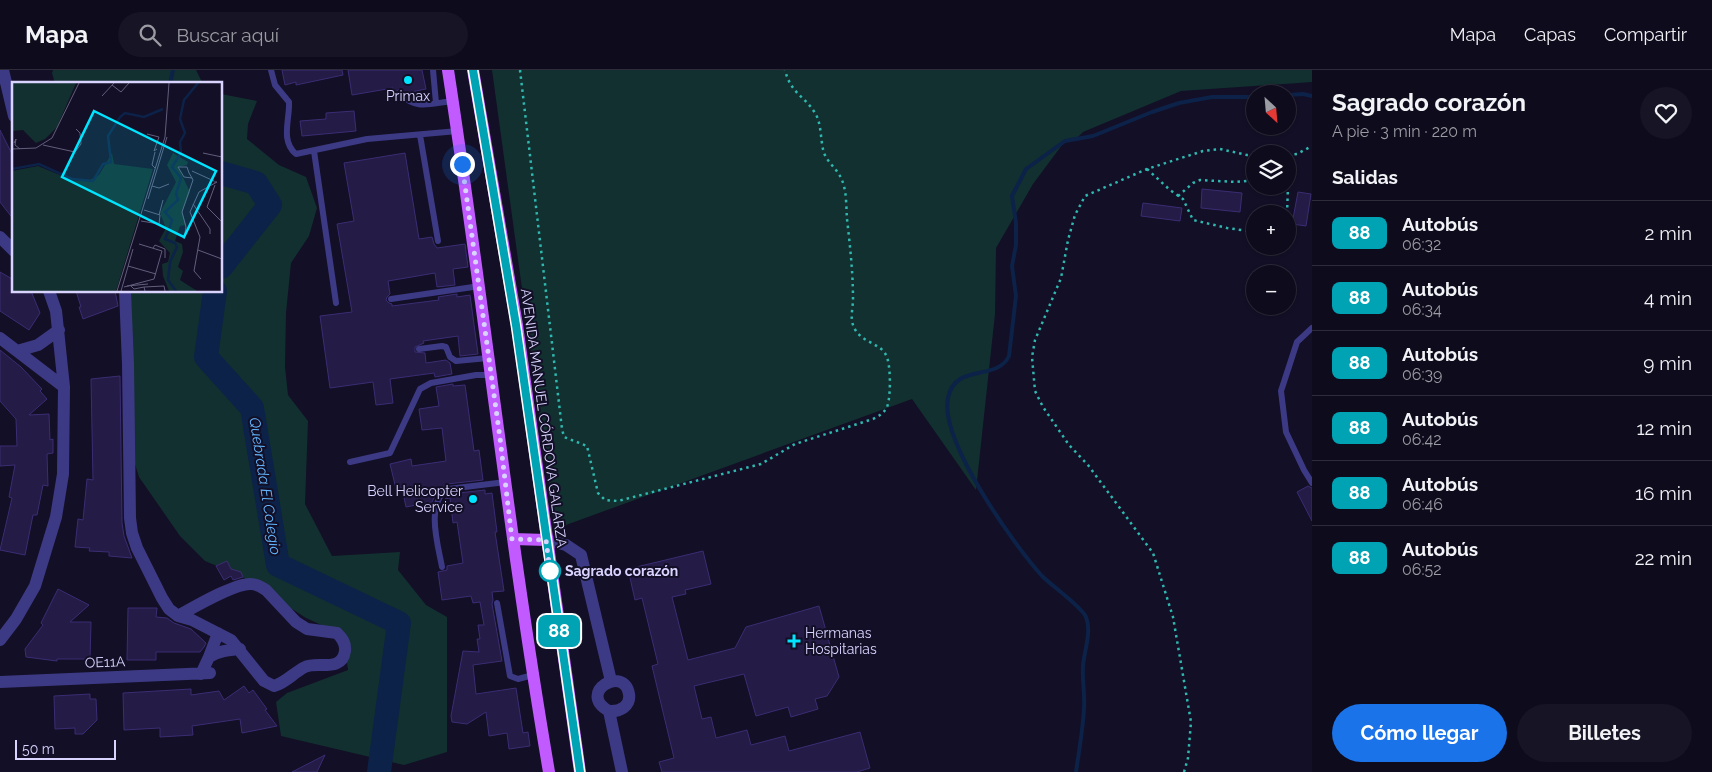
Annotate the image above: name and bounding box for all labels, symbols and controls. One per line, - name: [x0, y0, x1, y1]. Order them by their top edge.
- search box: [118, 12, 468, 57]
- text: Mapa: [25, 20, 88, 49]
- icon: search: [136, 21, 164, 49]
- text: Buscar aquí: [176, 24, 279, 46]
- text: Mapa: [1450, 24, 1496, 45]
- text: Capas: [1524, 24, 1576, 45]
- text: Compartir: [1604, 24, 1687, 45]
- marker: Primax: [402, 74, 414, 86]
- inset map: [12, 82, 222, 292]
- north arrow: [1246, 85, 1296, 135]
- map controls: [1246, 85, 1296, 315]
- button: heart: [1640, 87, 1692, 139]
- place label: Primax: [386, 88, 430, 104]
- text: Sagrado corazón: [1332, 88, 1526, 117]
- text: A pie · 3 min · 220 m: [1332, 122, 1477, 141]
- button: layers: [1246, 145, 1296, 195]
- your location: [450, 152, 475, 177]
- text: Salidas: [1332, 166, 1398, 188]
- button: +: [1246, 205, 1296, 255]
- text: Autobús: [1402, 213, 1478, 235]
- text: 88: [1349, 222, 1370, 243]
- text: 2 min: [1645, 222, 1692, 244]
- text: 06:32: [1402, 235, 1441, 254]
- button: −: [1246, 265, 1296, 315]
- text: Autobús: [1402, 278, 1478, 300]
- street label: AVENIDA MANUEL CÓRDOVA GALARZA: [518, 287, 571, 549]
- text: 88: [1349, 287, 1370, 308]
- text: 4 min: [1644, 287, 1692, 309]
- text: 06:34: [1402, 300, 1442, 319]
- text: Autobús: [1402, 343, 1478, 365]
- text: 88: [1349, 352, 1370, 373]
- text: 9 min: [1643, 352, 1692, 374]
- text: 06:39: [1402, 365, 1442, 384]
- text: Autobús: [1402, 408, 1478, 430]
- water label: Quebrada El Colegio: [245, 416, 285, 556]
- text: 88: [1349, 417, 1370, 438]
- text: 12 min: [1636, 417, 1692, 439]
- text: 06:42: [1402, 430, 1442, 449]
- text: Autobús: [1402, 473, 1478, 495]
- text: 88: [1349, 482, 1370, 503]
- text: 16 min: [1635, 482, 1692, 504]
- place label: Bell Helicopter Service: [367, 483, 463, 515]
- marker: Bell Helicopter Service: [467, 493, 479, 505]
- text: 06:46: [1402, 495, 1443, 514]
- text: Autobús: [1402, 538, 1478, 560]
- text: 88: [1349, 547, 1370, 568]
- text: 22 min: [1635, 547, 1692, 569]
- marker: Sagrado corazón: [539, 560, 561, 582]
- text: 06:52: [1402, 560, 1442, 579]
- place label: Sagrado corazón: [565, 563, 678, 579]
- line badge: 88: [536, 615, 582, 647]
- text: 88: [548, 620, 570, 641]
- place label: Hermanas Hospitarias: [805, 625, 877, 657]
- marker: Hermanas Hospitarias: [787, 634, 801, 648]
- street label: OE11A: [84, 653, 126, 671]
- button: Cómo llegar: [1332, 704, 1507, 762]
- button: Billetes: [1517, 704, 1692, 762]
- scale bar: [15, 737, 116, 760]
- text: 50 m: [22, 741, 55, 757]

